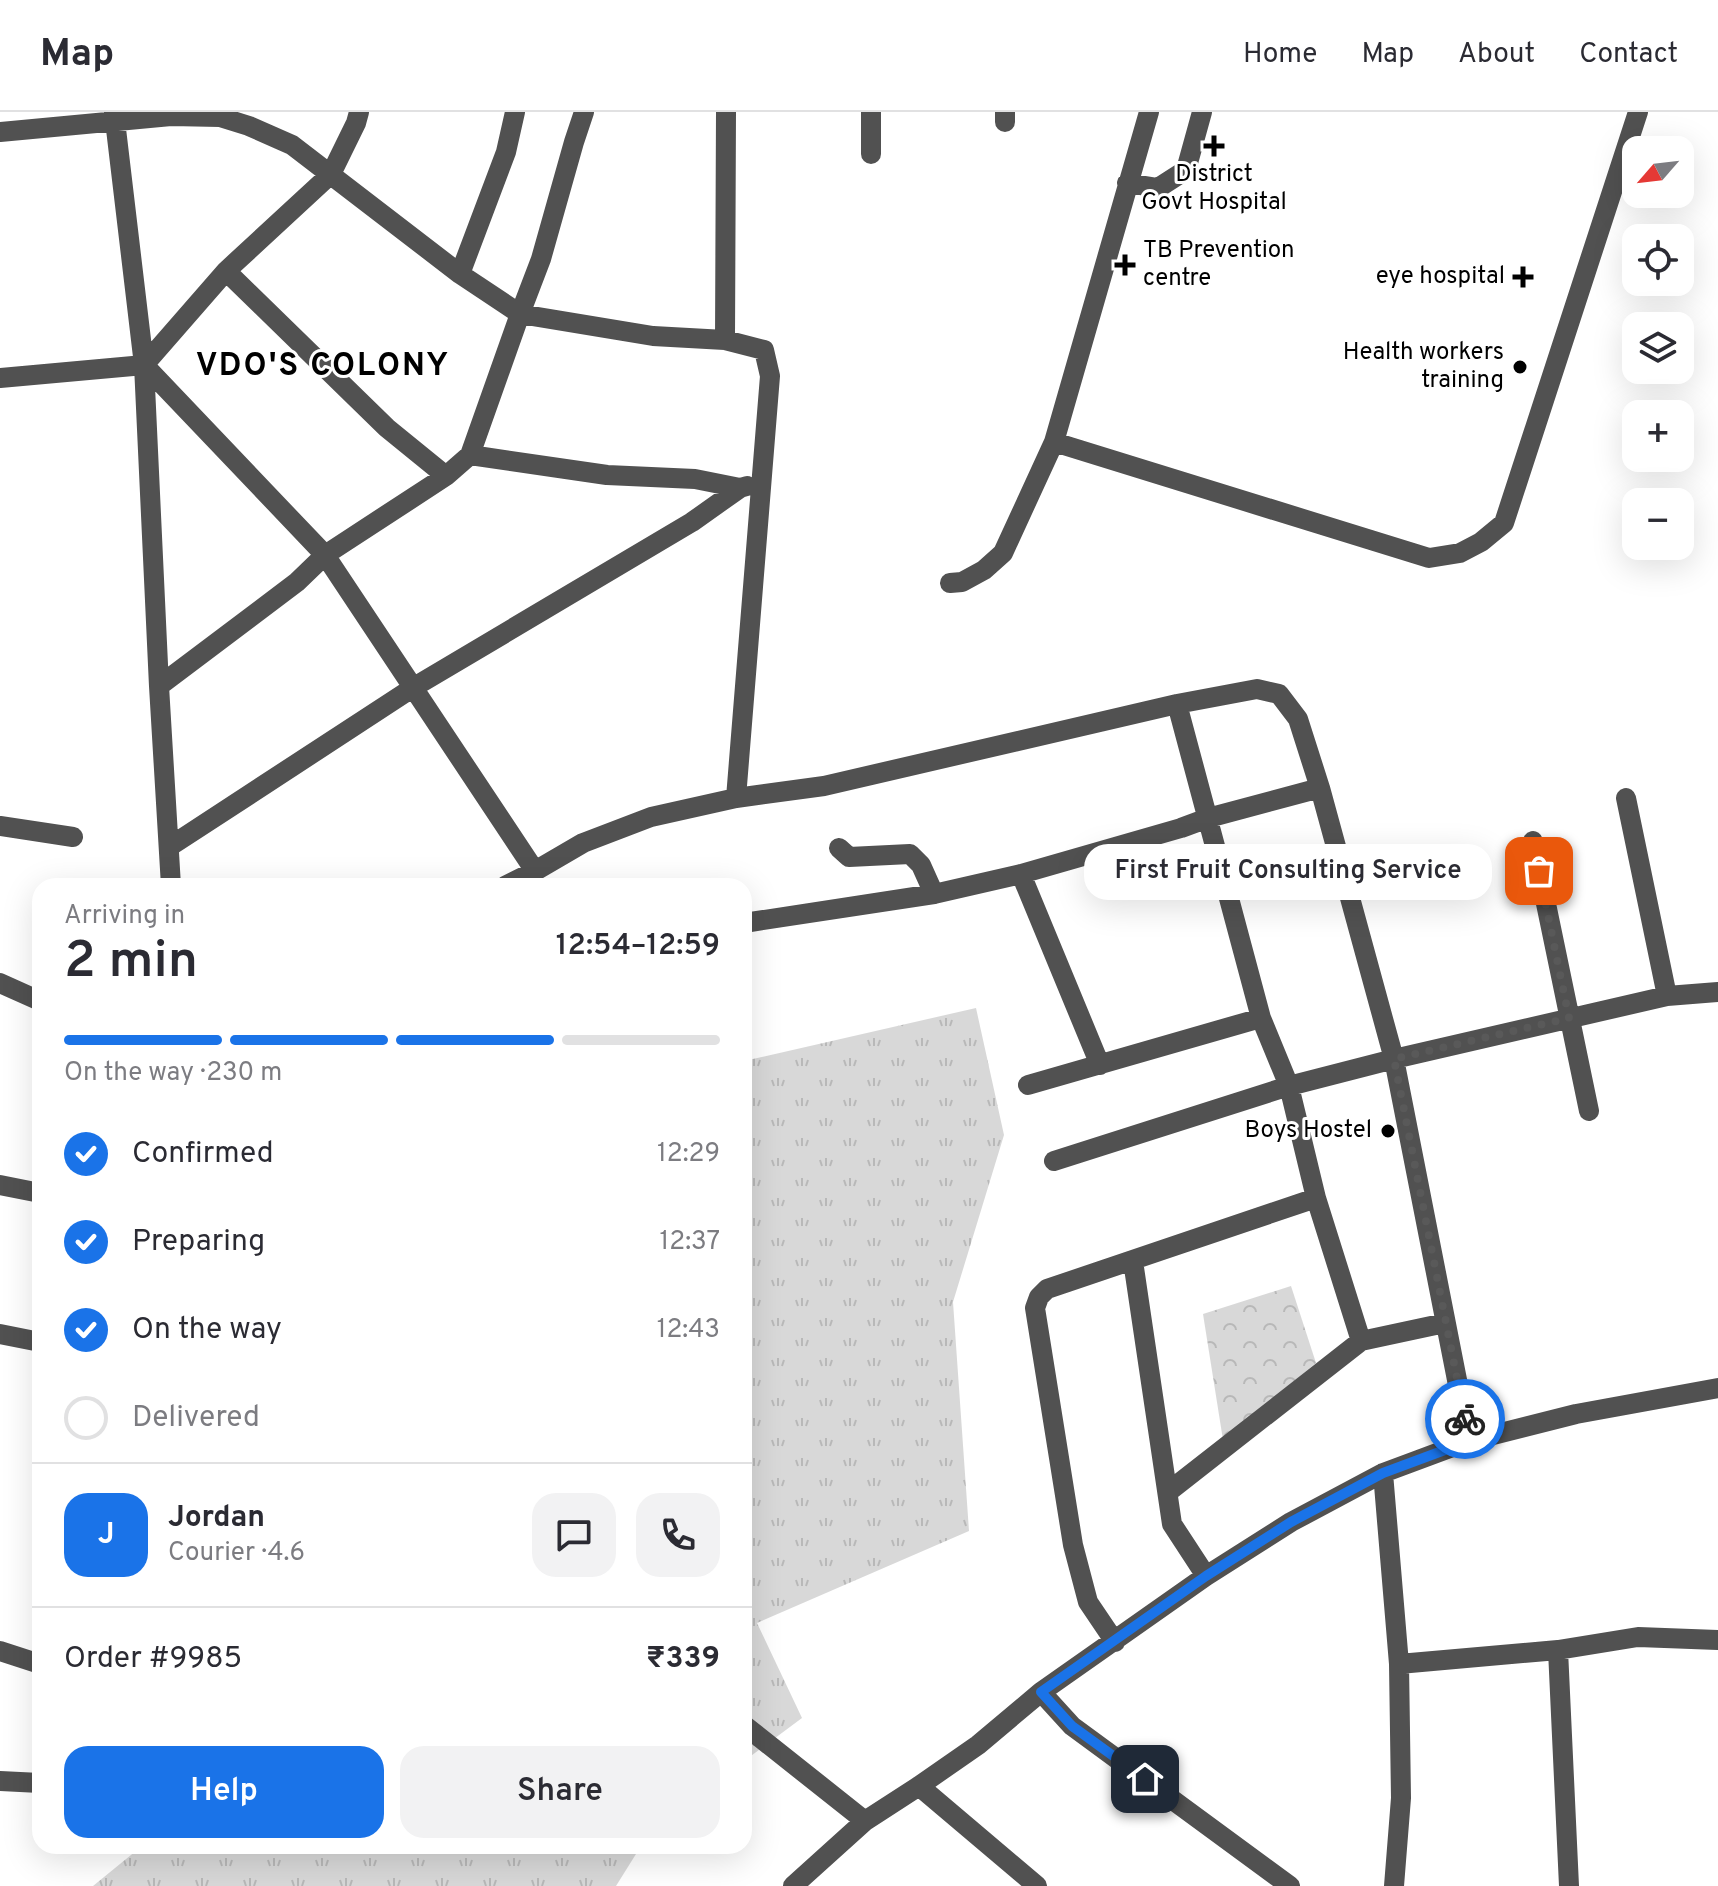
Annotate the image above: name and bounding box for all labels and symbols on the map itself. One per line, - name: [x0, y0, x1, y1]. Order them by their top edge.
- marker: District Govt Hospital: [1203, 135, 1225, 157]
- north arrow: [1622, 136, 1694, 208]
- place label: District Govt Hospital: [1141, 160, 1287, 218]
- place label: TB Prevention centre: [1143, 236, 1295, 294]
- marker: TB Prevention centre: [1114, 254, 1136, 276]
- place label: eye hospital: [1376, 262, 1505, 292]
- marker: eye hospital: [1512, 266, 1534, 288]
- place label: Health workers training: [1343, 338, 1504, 396]
- district label: VDO'S COLONY: [196, 347, 450, 387]
- marker: Health workers training: [1511, 358, 1529, 376]
- pin: [1505, 837, 1573, 905]
- callout: First Fruit Consulting Service: [1083, 843, 1491, 899]
- place label: Boys Hostel: [1245, 1116, 1372, 1146]
- marker: Boys Hostel: [1379, 1122, 1397, 1140]
- courier: [1425, 1379, 1505, 1459]
- pin: [1111, 1745, 1179, 1813]

